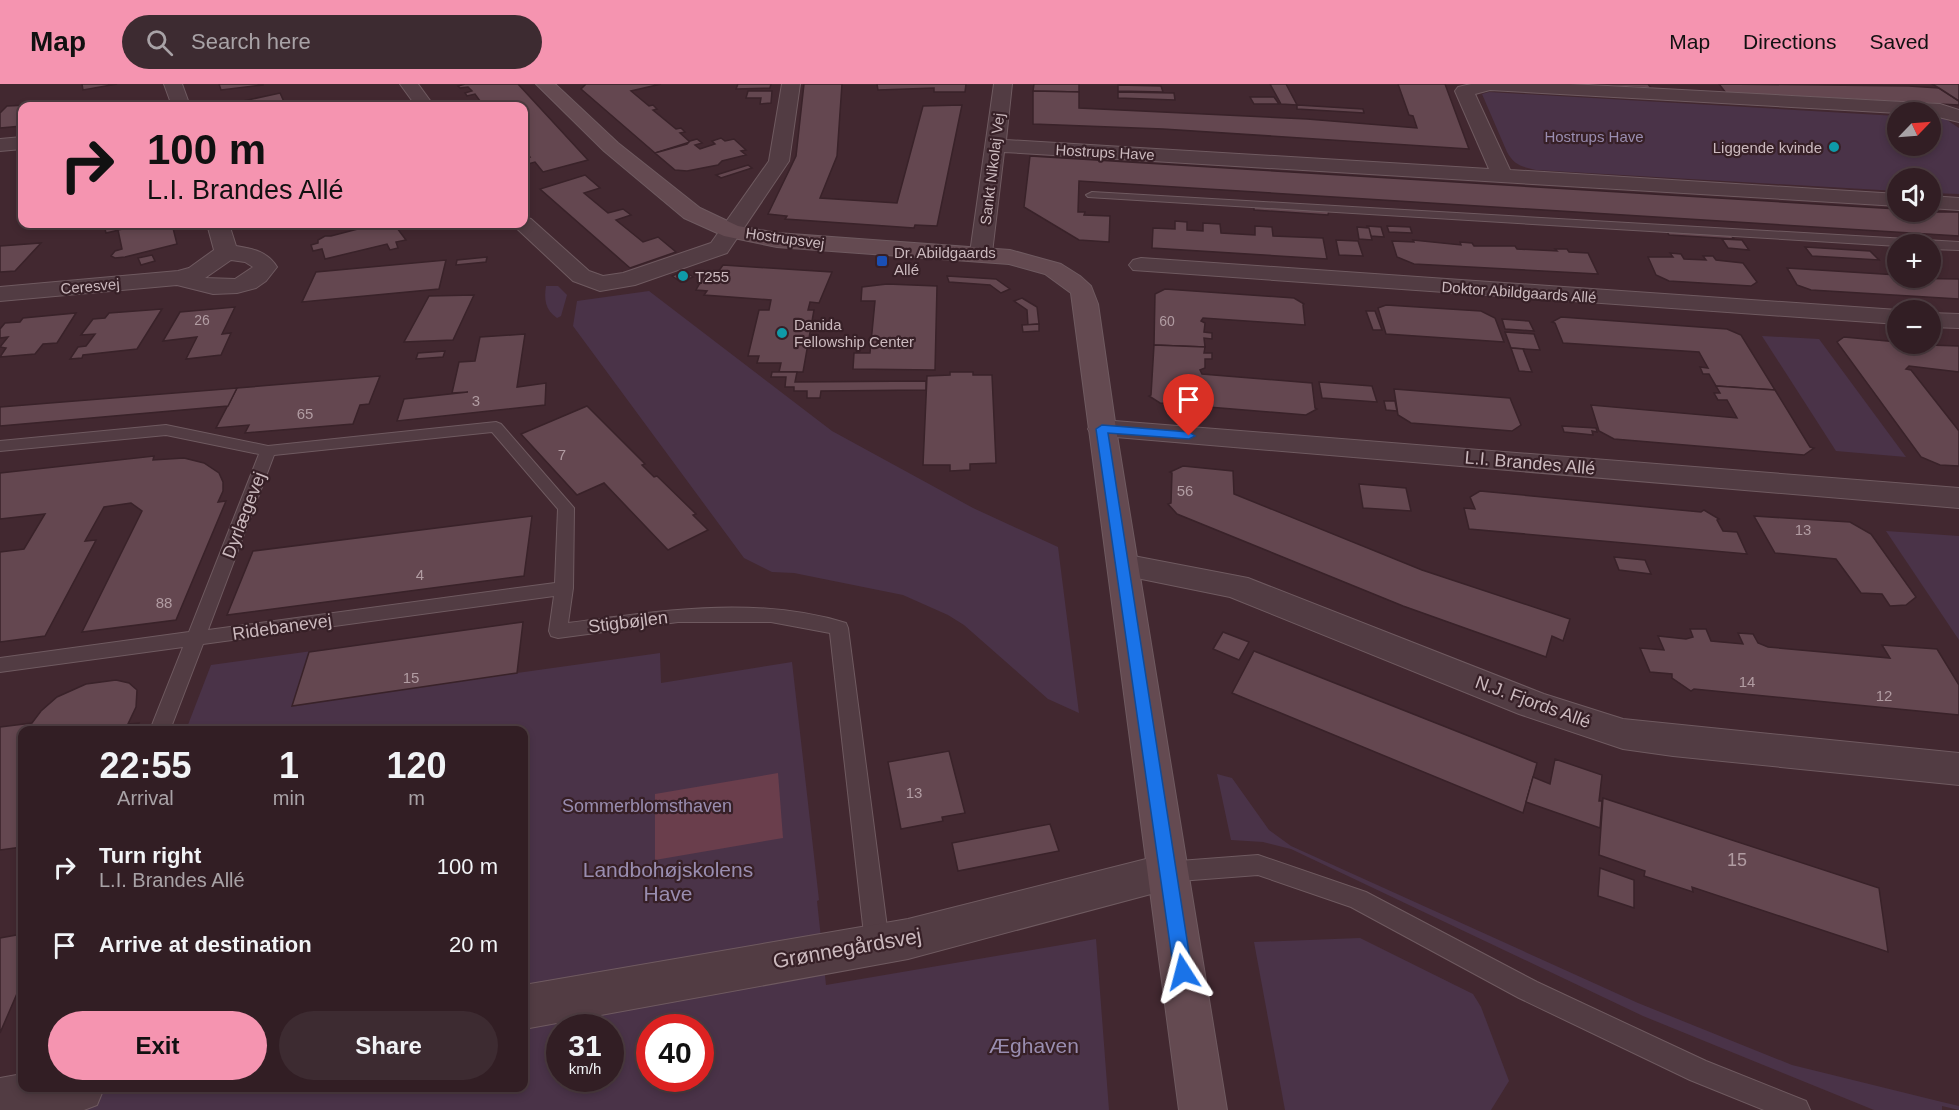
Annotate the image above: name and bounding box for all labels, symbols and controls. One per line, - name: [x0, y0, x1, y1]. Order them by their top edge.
- search box: [122, 15, 542, 69]
- text: Map: [30, 26, 86, 57]
- icon: search: [143, 26, 176, 59]
- text: Search here: [191, 29, 311, 54]
- text: Map: [1669, 30, 1710, 53]
- text: Directions: [1743, 30, 1836, 53]
- text: Saved: [1869, 30, 1929, 53]
- north arrow: [1887, 102, 1941, 156]
- map controls: [1887, 102, 1941, 354]
- street label: Sankt Nikolaj Vej: [977, 112, 1007, 226]
- icon: right: [48, 126, 126, 204]
- text: 100 m: [147, 126, 266, 173]
- park label: Hostrups Have: [1544, 128, 1644, 145]
- place label: Liggende kvinde: [1713, 139, 1822, 156]
- marker: Liggende kvinde: [1827, 140, 1841, 154]
- street label: Hostrups Have: [1055, 141, 1155, 163]
- button: sound: [1887, 168, 1941, 222]
- text: L.I. Brandes Allé: [147, 175, 344, 205]
- street label: Hostrupsvej: [745, 224, 825, 252]
- button: +: [1887, 234, 1941, 288]
- place label: Dr. Abildgaards Allé: [894, 244, 996, 278]
- marker: Dr. Abildgaards Allé: [875, 254, 889, 268]
- place label: T255: [695, 268, 729, 285]
- marker: T255: [676, 269, 690, 283]
- street label: Ceresvej: [60, 275, 120, 297]
- street label: Doktor Abildgaards Allé: [1441, 278, 1597, 306]
- button: −: [1887, 300, 1941, 354]
- house number: 26: [194, 312, 210, 328]
- house number: 60: [1159, 313, 1175, 329]
- place label: Danida Fellowship Center: [794, 316, 914, 350]
- marker: Danida Fellowship Center: [775, 326, 789, 340]
- pin: [1163, 374, 1214, 436]
- icon: arrive: [1172, 383, 1205, 416]
- house number: 3: [472, 392, 480, 409]
- house number: 65: [297, 405, 313, 422]
- house number: 7: [558, 446, 566, 463]
- street label: L.I. Brandes Allé: [1464, 447, 1596, 479]
- street label: Dyrlægevej: [218, 469, 270, 561]
- house number: 56: [1177, 482, 1193, 499]
- house number: 13: [1795, 521, 1811, 538]
- house number: 4: [416, 566, 424, 583]
- house number: 88: [156, 594, 172, 611]
- street label: Stigbøjlen: [587, 607, 669, 637]
- street label: Ridebanevej: [231, 610, 333, 644]
- house number: 15: [403, 669, 419, 686]
- street label: N.J. Fjords Allé: [1473, 672, 1593, 732]
- house number: 14: [1739, 673, 1755, 690]
- house number: 12: [1876, 687, 1892, 704]
- text: 22:55: [99, 745, 191, 786]
- text: 1: [279, 745, 299, 786]
- text: 120: [386, 745, 447, 786]
- house number: 13: [906, 784, 922, 801]
- text: Arrival: [117, 787, 174, 809]
- text: min: [273, 787, 305, 809]
- text: m: [408, 787, 425, 809]
- park label: Sommerblomsthaven: [562, 796, 732, 816]
- text: Turn right: [99, 843, 201, 868]
- house number: 15: [1727, 850, 1747, 870]
- icon: right: [48, 851, 81, 884]
- text: 100 m: [437, 854, 498, 879]
- park label: Landbohøjskolens Have: [583, 858, 753, 905]
- text: L.I. Brandes Allé: [99, 869, 245, 891]
- street label: Grønnegårdsvej: [771, 924, 923, 972]
- icon: arrive: [48, 929, 81, 962]
- text: Arrive at destination: [99, 932, 312, 957]
- text: 20 m: [449, 932, 498, 957]
- position arrow: [1151, 940, 1215, 1004]
- button: Exit: [48, 1011, 267, 1080]
- button: Share: [279, 1011, 498, 1080]
- speed limit sign: 40: [636, 1014, 714, 1092]
- text: 31: [568, 1029, 602, 1062]
- park label: Æghaven: [989, 1034, 1079, 1057]
- text: km/h: [569, 1060, 601, 1077]

